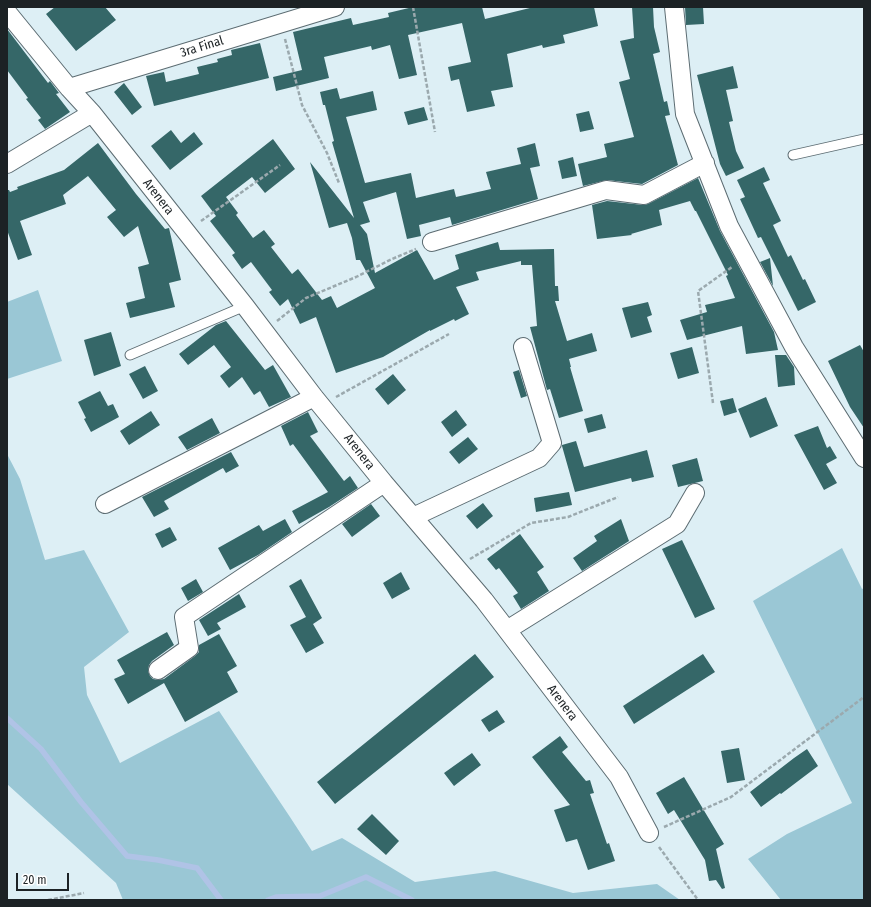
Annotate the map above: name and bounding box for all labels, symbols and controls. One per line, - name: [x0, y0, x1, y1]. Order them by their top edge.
- street label: 3ra Final: [178, 33, 226, 61]
- street label: Arenera: [139, 176, 177, 218]
- street label: Arenera: [340, 431, 378, 473]
- street label: Arenera: [543, 682, 581, 724]
- scale bar: [18, 865, 71, 891]
- text: 20 m: [23, 873, 47, 887]

